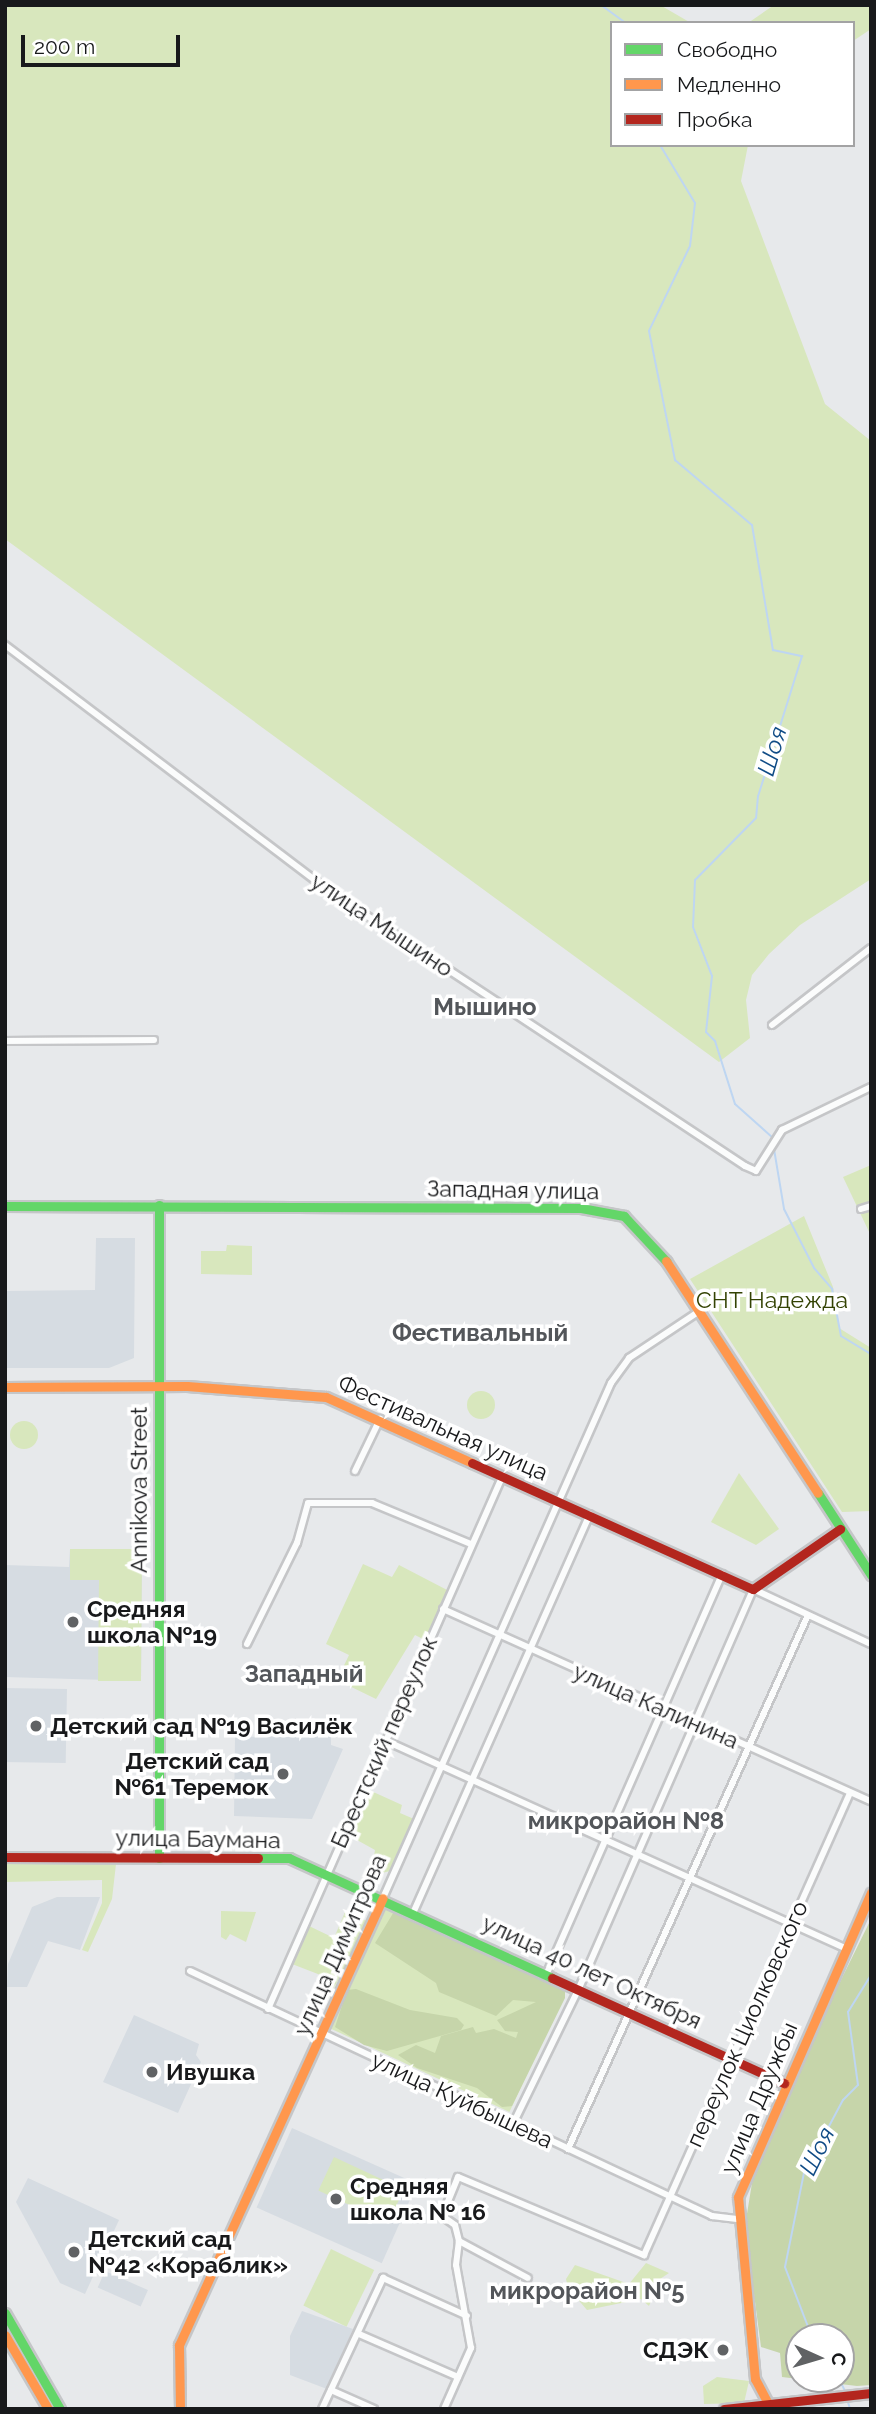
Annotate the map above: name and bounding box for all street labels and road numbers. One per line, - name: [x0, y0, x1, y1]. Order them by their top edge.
- street label: улица Мышино: [306, 867, 458, 983]
- street label: Западная улица: [426, 1175, 600, 1205]
- street label: Фестивальная улица: [334, 1369, 552, 1487]
- street label: Annikova Street: [125, 1407, 153, 1573]
- street label: Брестский переулок: [325, 1632, 443, 1852]
- street label: улица Калинина: [569, 1657, 743, 1755]
- street label: улица Баумана: [115, 1824, 281, 1854]
- street label: улица Димитрова: [288, 1850, 392, 2040]
- street label: переулок Циолковского: [680, 1897, 814, 2151]
- street label: улица 40 лет Октября: [478, 1909, 706, 2035]
- street label: улица Дружбы: [715, 2018, 803, 2178]
- street label: улица Куйбышева: [367, 2046, 557, 2154]

